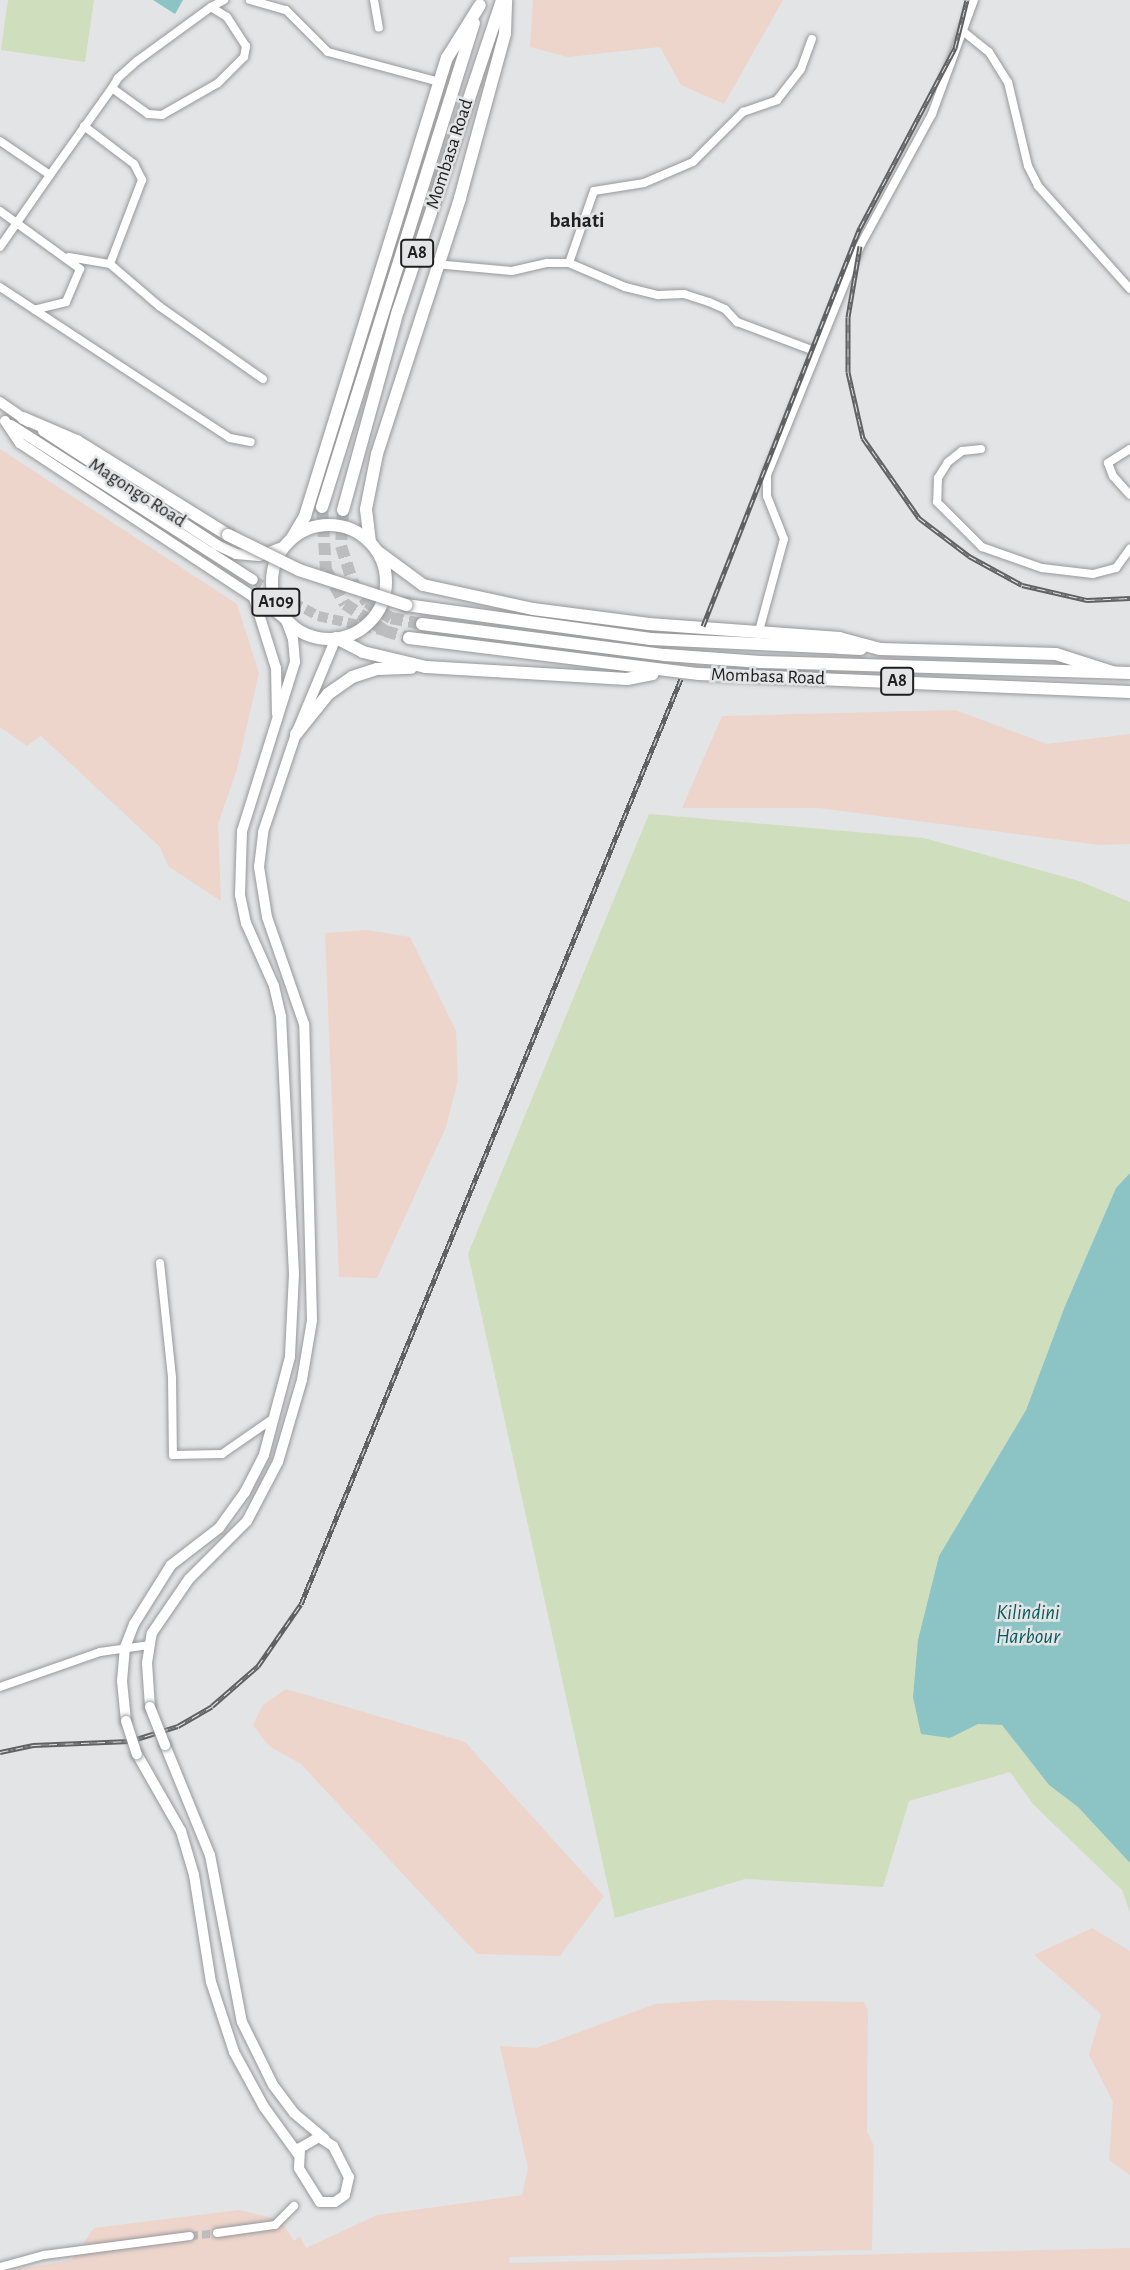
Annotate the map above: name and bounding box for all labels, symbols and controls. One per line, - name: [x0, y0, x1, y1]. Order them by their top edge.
- street label: Mombasa Road: [422, 96, 478, 212]
- district label: bahati: [550, 208, 604, 234]
- road number: A8: [400, 239, 434, 268]
- street label: Magongo Road: [84, 453, 190, 533]
- road number: A109: [250, 588, 302, 616]
- street label: Mombasa Road: [711, 664, 825, 690]
- road number: A8: [880, 666, 914, 696]
- water label: Kilindini Harbour: [996, 1600, 1060, 1650]

